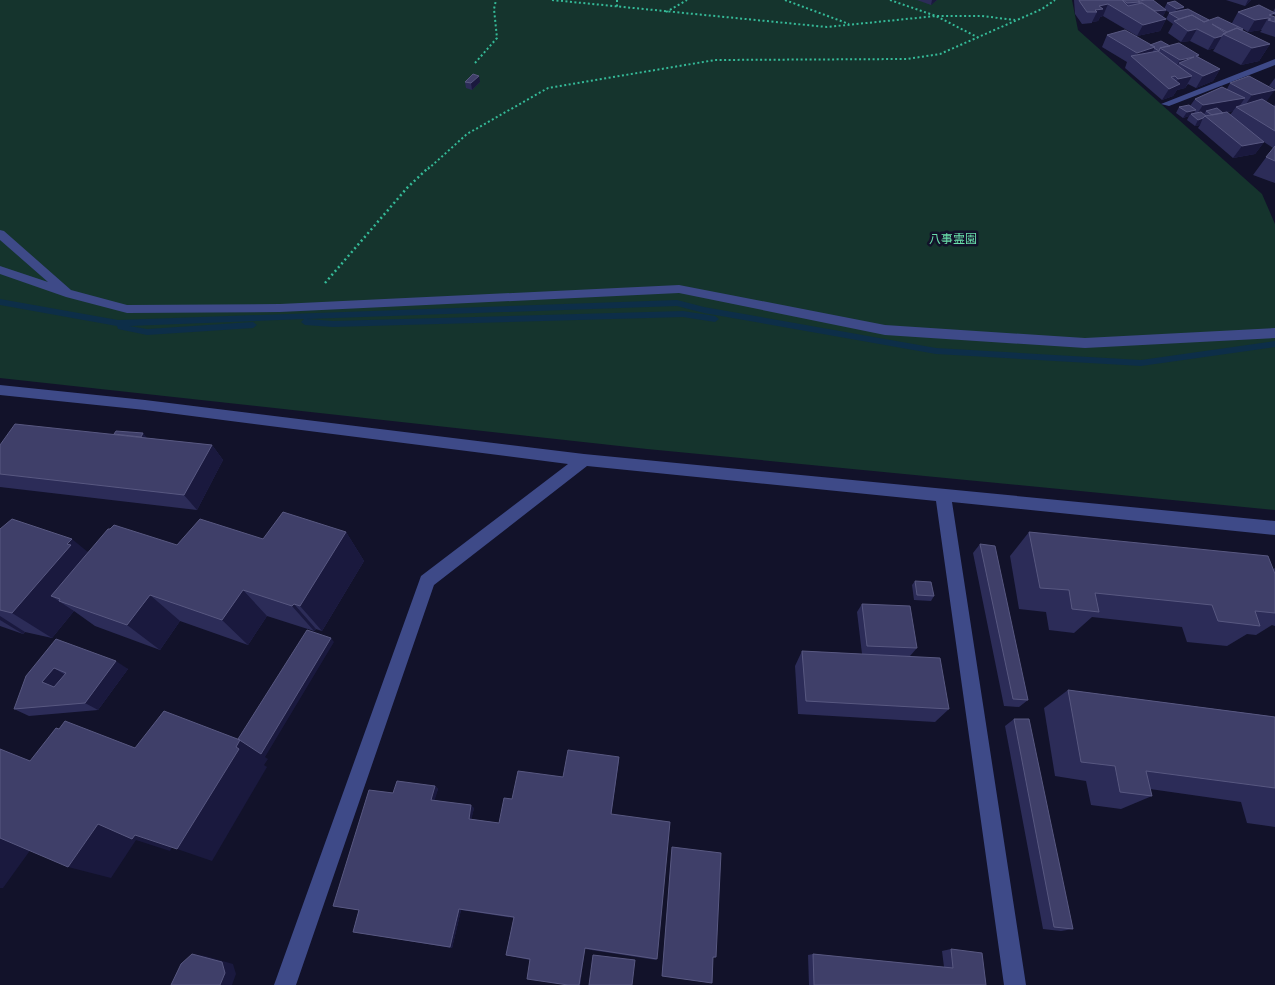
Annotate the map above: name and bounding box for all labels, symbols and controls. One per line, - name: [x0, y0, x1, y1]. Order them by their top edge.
- park label: 八事霊園: [929, 232, 977, 246]

